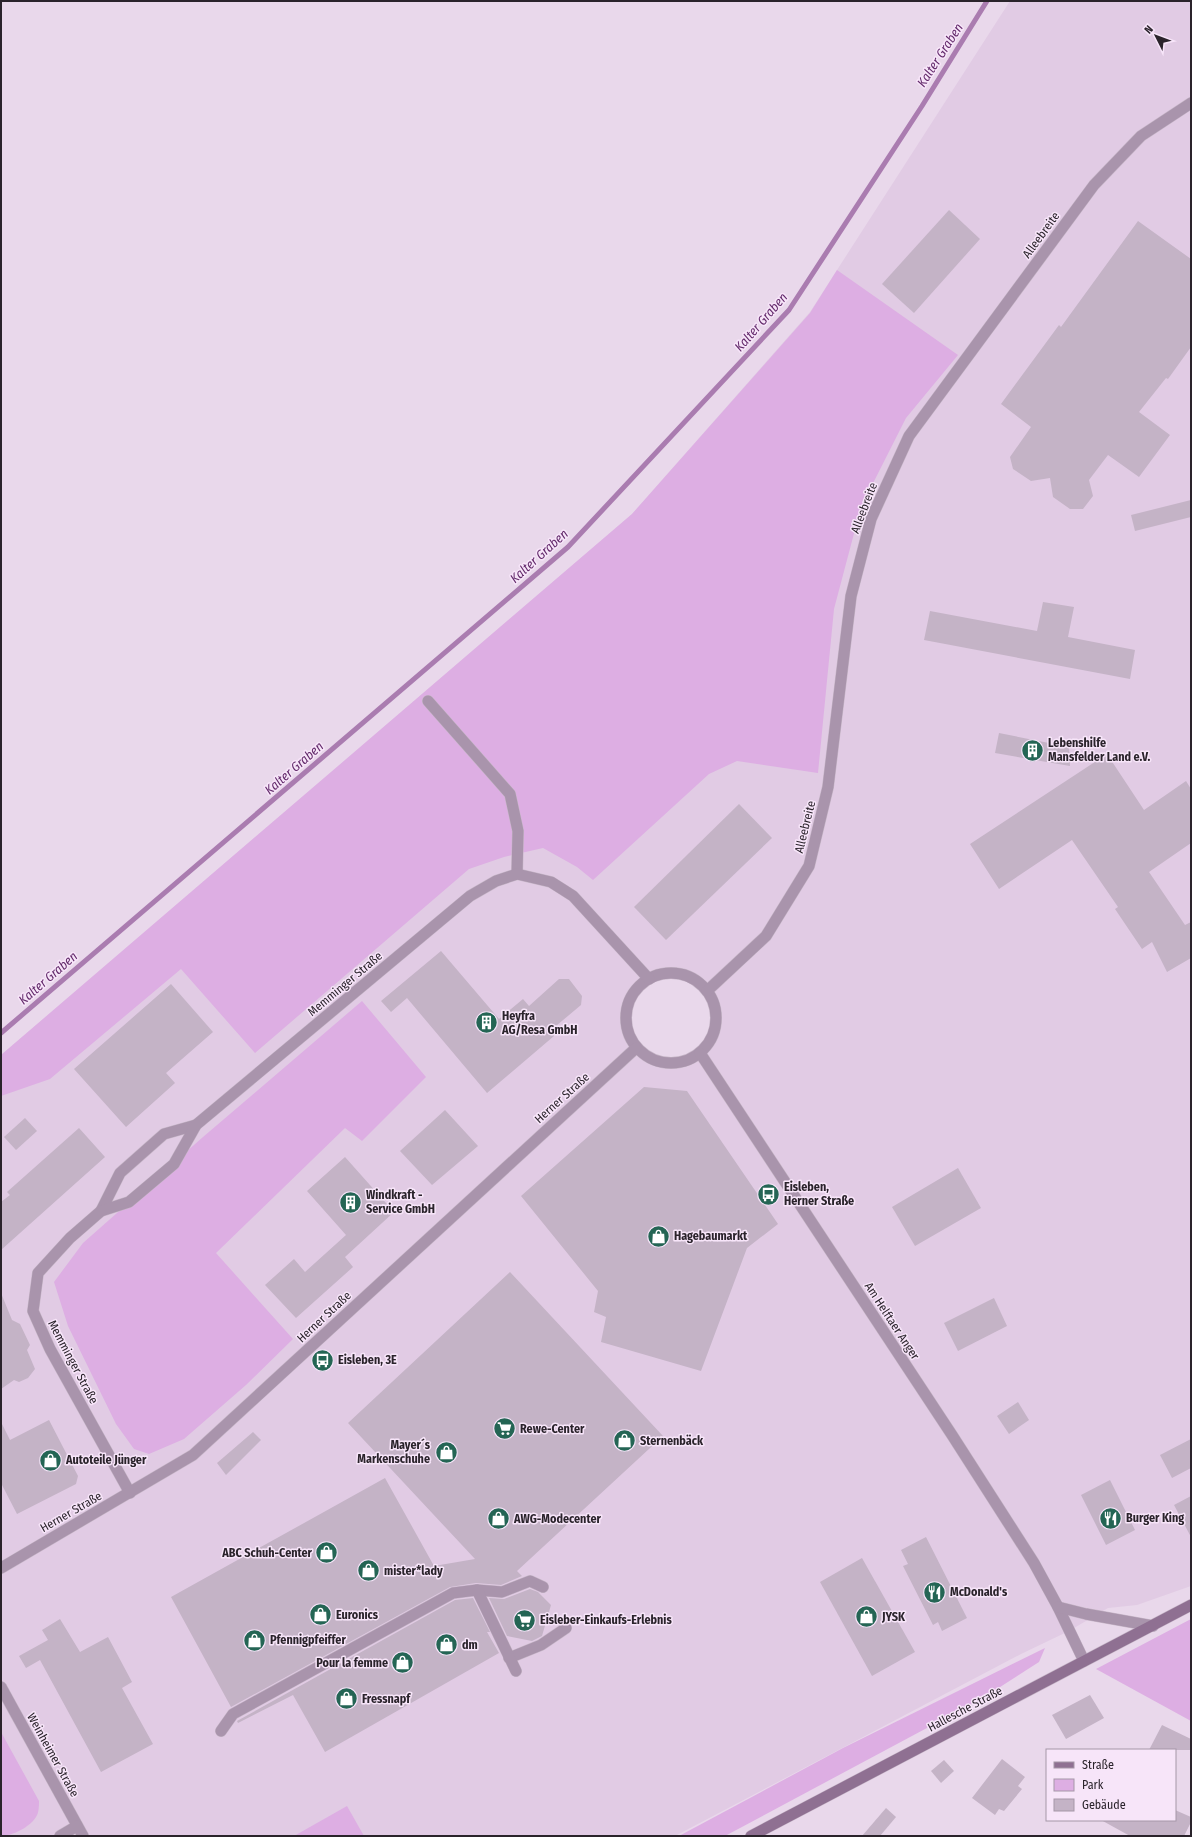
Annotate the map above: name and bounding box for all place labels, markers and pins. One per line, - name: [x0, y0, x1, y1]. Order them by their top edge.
- place label: Lebenshilfe Mansfelder Land e.V.: [1048, 736, 1150, 764]
- building icon: Lebenshilfe Mansfelder Land e.V.: [1019, 737, 1045, 763]
- place label: Heyfra AG/Resa GmbH: [501, 1009, 577, 1037]
- building icon: Heyfra AG/Resa GmbH: [473, 1010, 499, 1036]
- place label: Eisleben, Herner Straße: [784, 1180, 854, 1208]
- bus stop icon: Eisleben, Herner Straße: [756, 1181, 782, 1207]
- place label: Windkraft - Service GmbH: [366, 1188, 435, 1216]
- building icon: Windkraft - Service GmbH: [338, 1189, 364, 1215]
- shop icon: Hagebaumarkt: [645, 1223, 671, 1249]
- place label: Hagebaumarkt: [674, 1229, 748, 1243]
- bus stop icon: Eisleben, 3E: [310, 1347, 336, 1373]
- place label: Eisleben, 3E: [338, 1353, 397, 1367]
- supermarket icon: Rewe-Center: [492, 1416, 518, 1442]
- place label: Rewe-Center: [520, 1422, 585, 1436]
- shop icon: Sternenbäck: [612, 1428, 638, 1454]
- place label: Sternenbäck: [640, 1434, 704, 1448]
- place label: Mayer´s Markenschuhe: [357, 1438, 431, 1466]
- shop icon: Mayer´s Markenschuhe: [433, 1439, 459, 1465]
- shop icon: Autoteile Jünger: [37, 1447, 63, 1473]
- place label: Autoteile Jünger: [65, 1453, 147, 1467]
- restaurant icon: Burger King: [1098, 1505, 1124, 1531]
- shop icon: AWG-Modecenter: [486, 1506, 512, 1532]
- place label: Burger King: [1126, 1511, 1184, 1525]
- place label: AWG-Modecenter: [513, 1512, 601, 1526]
- shop icon: ABC Schuh-Center: [314, 1540, 340, 1566]
- place label: ABC Schuh-Center: [221, 1546, 313, 1560]
- shop icon: mister*lady: [356, 1558, 382, 1584]
- place label: mister*lady: [384, 1564, 443, 1578]
- restaurant icon: McDonald's: [922, 1579, 948, 1605]
- place label: McDonald's: [950, 1585, 1008, 1599]
- shop icon: Euronics: [307, 1602, 333, 1628]
- shop icon: JYSK: [854, 1604, 880, 1630]
- supermarket icon: Eisleber-Einkaufs-Erlebnis: [512, 1607, 538, 1633]
- place label: Euronics: [336, 1608, 379, 1622]
- place label: JYSK: [881, 1610, 906, 1624]
- place label: Eisleber-Einkaufs-Erlebnis: [540, 1613, 672, 1627]
- shop icon: Pfennigpfeiffer: [241, 1627, 267, 1653]
- shop icon: dm: [433, 1632, 459, 1658]
- place label: Pfennigpfeiffer: [270, 1633, 346, 1647]
- place label: dm: [462, 1638, 478, 1652]
- shop icon: Pour la femme: [390, 1650, 416, 1676]
- place label: Pour la femme: [316, 1656, 388, 1670]
- shop icon: Fressnapf: [334, 1686, 360, 1712]
- place label: Fressnapf: [362, 1692, 411, 1706]

